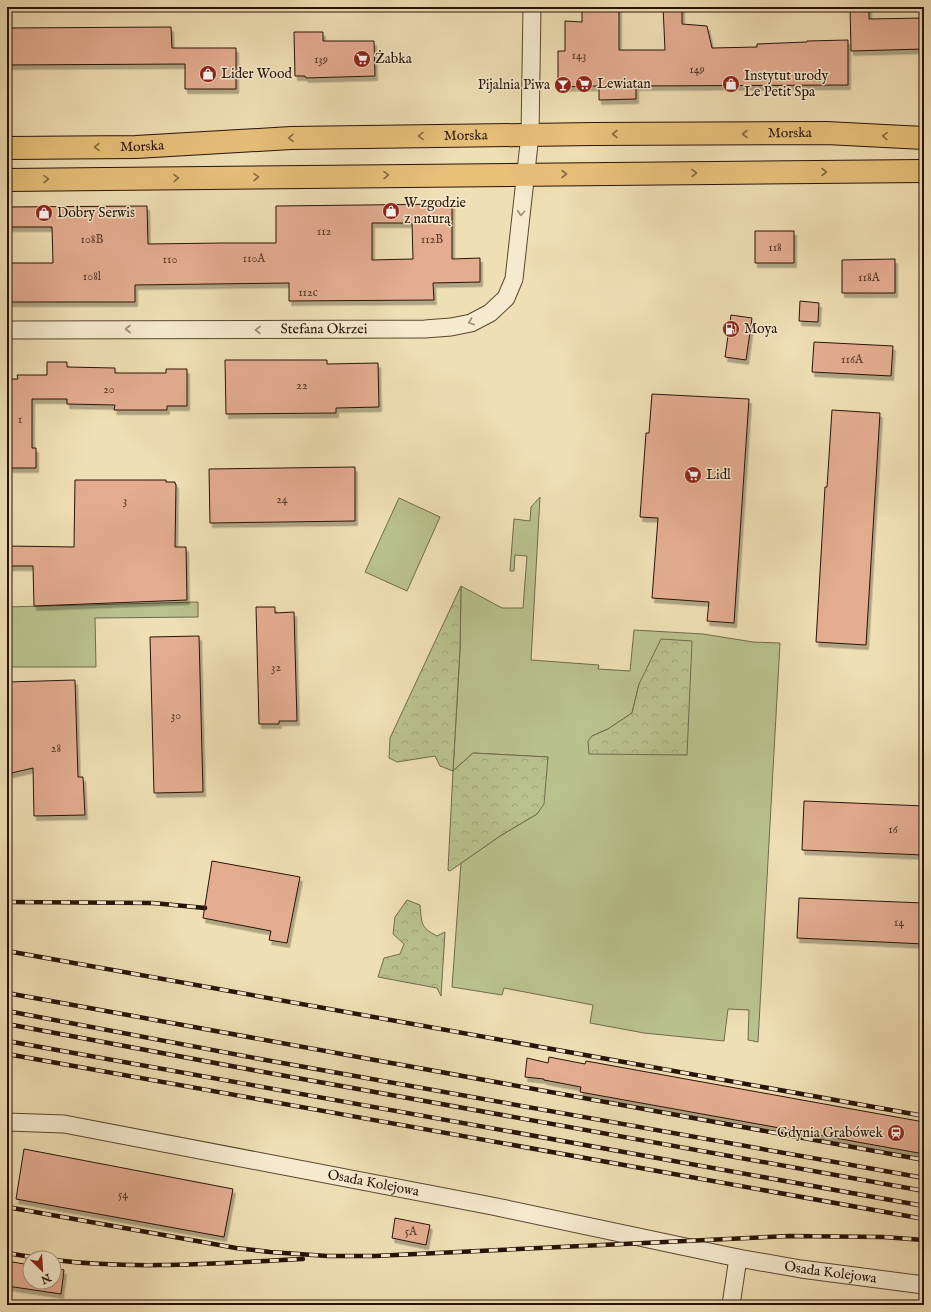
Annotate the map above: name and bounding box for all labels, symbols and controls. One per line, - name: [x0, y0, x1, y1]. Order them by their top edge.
- house number: 143: [572, 48, 586, 63]
- supermarket icon: Żabka: [352, 49, 372, 69]
- place label: Żabka: [375, 50, 413, 68]
- house number: 139: [314, 52, 328, 67]
- house number: 149: [689, 62, 705, 77]
- shop icon: Lider Wood: [198, 64, 218, 84]
- place label: Lider Wood: [221, 65, 292, 83]
- place label: Instytut urody Le Petit Spa: [744, 67, 828, 101]
- supermarket icon: Lewiatan: [574, 74, 594, 94]
- shop icon: Instytut urody Le Petit Spa: [721, 74, 741, 94]
- bar icon: Pijalnia Piwa: [553, 75, 573, 95]
- place label: Lewiatan: [597, 75, 651, 93]
- place label: Pijalnia Piwa: [478, 76, 551, 94]
- street label: Morska: [768, 124, 813, 142]
- street label: Morska: [444, 126, 489, 145]
- one-way arrow: [612, 130, 618, 138]
- one-way arrow: [742, 130, 748, 138]
- one-way arrow: [418, 132, 424, 141]
- one-way arrow: [882, 132, 888, 141]
- one-way arrow: [288, 134, 294, 142]
- street label: Morska: [120, 136, 165, 156]
- one-way arrow: [94, 143, 100, 151]
- one-way arrow: [821, 168, 827, 176]
- one-way arrow: [691, 169, 697, 177]
- one-way arrow: [561, 170, 567, 178]
- one-way arrow: [383, 171, 389, 179]
- one-way arrow: [253, 173, 259, 181]
- one-way arrow: [173, 174, 179, 182]
- one-way arrow: [43, 175, 49, 183]
- place label: W zgodzie z naturą: [404, 194, 467, 228]
- shop icon: W zgodzie z naturą: [381, 201, 401, 221]
- shop icon: Dobry Serwis: [34, 203, 54, 223]
- place label: Dobry Serwis: [57, 204, 135, 222]
- one-way arrow: [517, 210, 526, 216]
- house number: 112: [317, 224, 332, 239]
- house number: 108B: [81, 232, 104, 247]
- house number: 112B: [421, 232, 443, 247]
- house number: 118: [768, 240, 782, 255]
- house number: 110A: [243, 251, 266, 266]
- house number: 110: [163, 252, 177, 267]
- house number: 108l: [83, 269, 102, 284]
- house number: 118A: [858, 270, 881, 285]
- house number: 112c: [298, 285, 318, 300]
- one-way arrow: [467, 318, 474, 326]
- fuel station icon: Moya: [721, 319, 741, 339]
- street label: Stefana Okrzei: [280, 320, 368, 338]
- place label: Moya: [744, 320, 778, 338]
- one-way arrow: [125, 325, 131, 333]
- one-way arrow: [255, 326, 261, 334]
- house number: 116A: [841, 352, 864, 367]
- house number: 22: [296, 378, 308, 393]
- house number: 20: [103, 382, 115, 397]
- house number: 1: [18, 412, 22, 427]
- supermarket icon: Lidl: [683, 465, 703, 485]
- place label: Lidl: [706, 466, 731, 484]
- house number: 24: [276, 492, 288, 507]
- house number: 3: [123, 493, 127, 508]
- house number: 32: [271, 660, 281, 675]
- house number: 30: [171, 708, 181, 723]
- house number: 28: [51, 741, 61, 756]
- house number: 16: [888, 822, 899, 837]
- house number: 14: [894, 915, 904, 930]
- station icon: Gdynia Grabówek: [886, 1123, 906, 1143]
- place label: Gdynia Grabówek: [777, 1124, 884, 1142]
- street label: Osada Kolejowa: [326, 1166, 422, 1201]
- house number: 54: [118, 1187, 128, 1202]
- house number: 5A: [405, 1224, 418, 1239]
- north arrow: [22, 1250, 62, 1290]
- street label: Osada Kolejowa: [783, 1257, 879, 1288]
- text: N: [38, 1269, 54, 1287]

